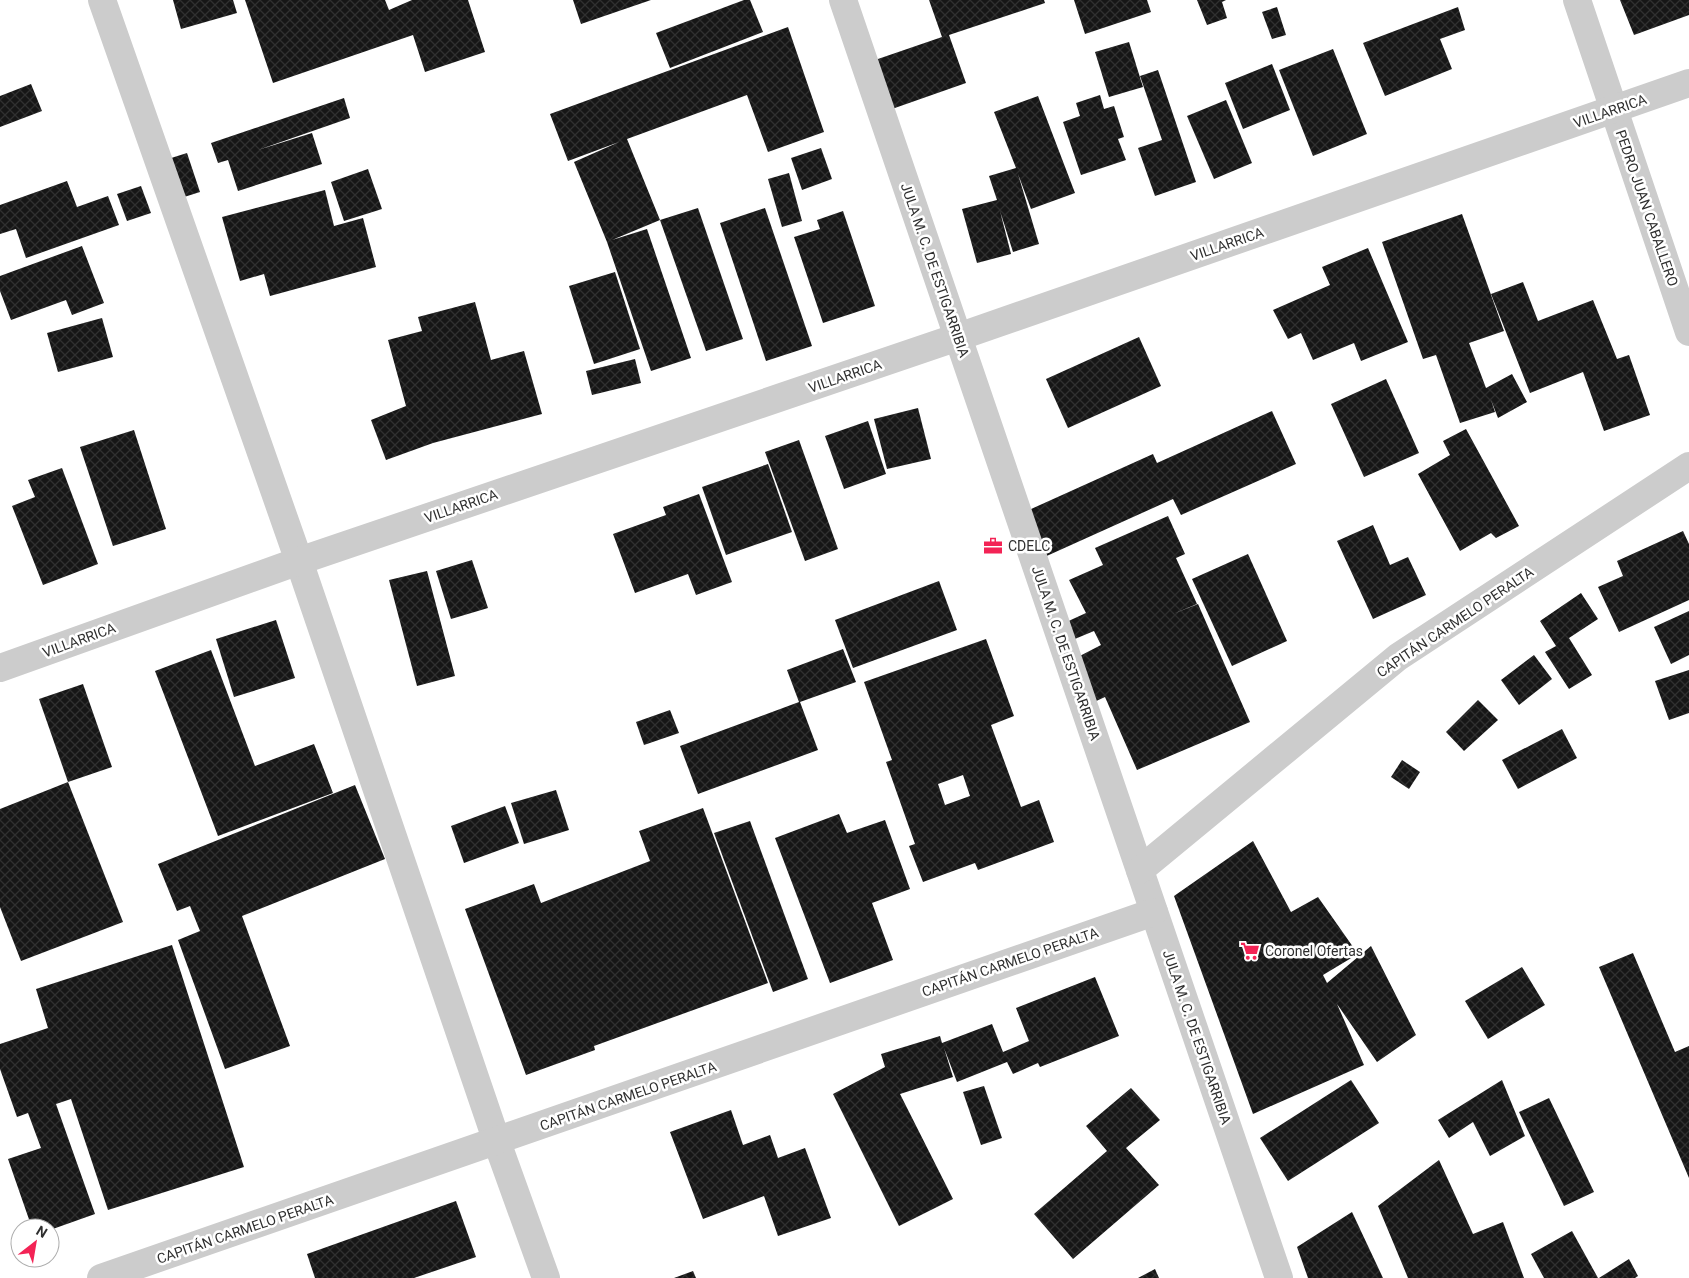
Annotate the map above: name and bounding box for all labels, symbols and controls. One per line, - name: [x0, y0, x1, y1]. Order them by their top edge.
- street label: VILLARRICA: [1571, 91, 1649, 131]
- street label: PEDRO JUAN CABALLERO: [1613, 128, 1681, 288]
- street label: JULA M. C. DE ESTIGARRIBIA: [898, 181, 972, 359]
- street label: VILLARRICA: [1188, 224, 1266, 264]
- street label: VILLARRICA: [806, 356, 884, 396]
- street label: VILLARRICA: [422, 486, 500, 526]
- office icon: CDELC: [982, 535, 1004, 557]
- place label: CDELC: [1008, 538, 1050, 554]
- street label: CAPITÁN CARMELO PERALTA: [1373, 563, 1536, 680]
- street label: JULA M. C. DE ESTIGARRIBIA: [1029, 564, 1103, 742]
- street label: VILLARRICA: [40, 619, 118, 661]
- street label: CAPITÁN CARMELO PERALTA: [919, 923, 1100, 1000]
- supermarket icon: Coronel Ofertas: [1239, 940, 1261, 962]
- place label: Coronel Ofertas: [1265, 943, 1363, 959]
- street label: JULA M. C. DE ESTIGARRIBIA: [1160, 948, 1234, 1126]
- street label: CAPITÁN CARMELO PERALTA: [537, 1057, 718, 1134]
- street label: CAPITÁN CARMELO PERALTA: [154, 1190, 335, 1267]
- north arrow: [10, 1218, 60, 1268]
- text: N: [33, 1222, 50, 1241]

